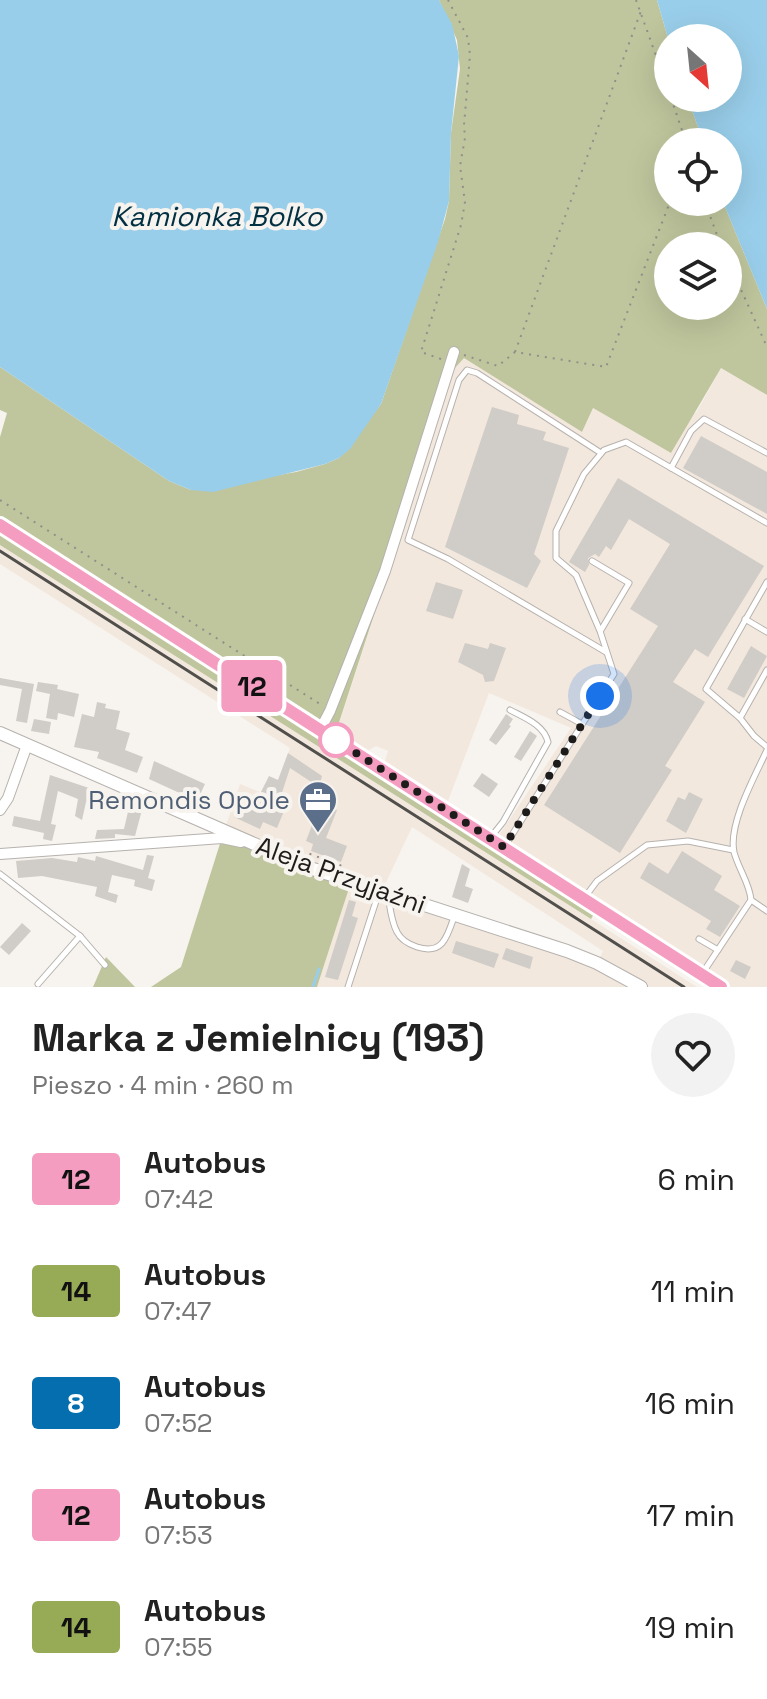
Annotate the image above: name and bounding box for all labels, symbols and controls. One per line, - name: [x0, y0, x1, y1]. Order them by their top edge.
- north arrow: [654, 24, 742, 112]
- map controls: [654, 24, 742, 320]
- button: locate: [654, 128, 742, 216]
- water label: Kamionka Bolko: [112, 198, 323, 234]
- button: layers: [654, 232, 742, 320]
- line badge: 12: [216, 660, 288, 712]
- text: 12: [237, 668, 267, 704]
- your location: [580, 676, 620, 716]
- unlabelled marker: [319, 723, 353, 757]
- office icon: Remondis Opole: [297, 779, 339, 834]
- place label: Remondis Opole: [88, 783, 290, 817]
- street label: Aleja Przyjaźni: [251, 829, 431, 921]
- button: heart: [651, 1013, 735, 1097]
- text: Marka z Jemielnicy (193): [32, 1014, 484, 1062]
- text: Pieszo · 4 min · 260 m: [32, 1068, 294, 1102]
- text: Autobus: [144, 1143, 266, 1182]
- text: 6 min: [657, 1160, 735, 1199]
- text: 12: [61, 1161, 91, 1197]
- text: 07:42: [144, 1182, 213, 1216]
- text: Autobus: [144, 1255, 266, 1294]
- text: 11 min: [651, 1272, 735, 1311]
- text: 14: [61, 1273, 91, 1309]
- text: 07:47: [144, 1294, 212, 1328]
- text: Autobus: [144, 1367, 266, 1406]
- text: 16 min: [645, 1384, 735, 1423]
- text: 8: [68, 1385, 84, 1421]
- text: 07:52: [144, 1406, 213, 1440]
- text: Autobus: [144, 1479, 266, 1518]
- text: 17 min: [646, 1496, 735, 1535]
- text: 12: [61, 1497, 91, 1533]
- text: 07:53: [144, 1518, 213, 1552]
- text: Autobus: [144, 1591, 266, 1630]
- text: 19 min: [645, 1608, 735, 1647]
- text: 14: [61, 1609, 91, 1645]
- text: 07:55: [144, 1630, 213, 1664]

